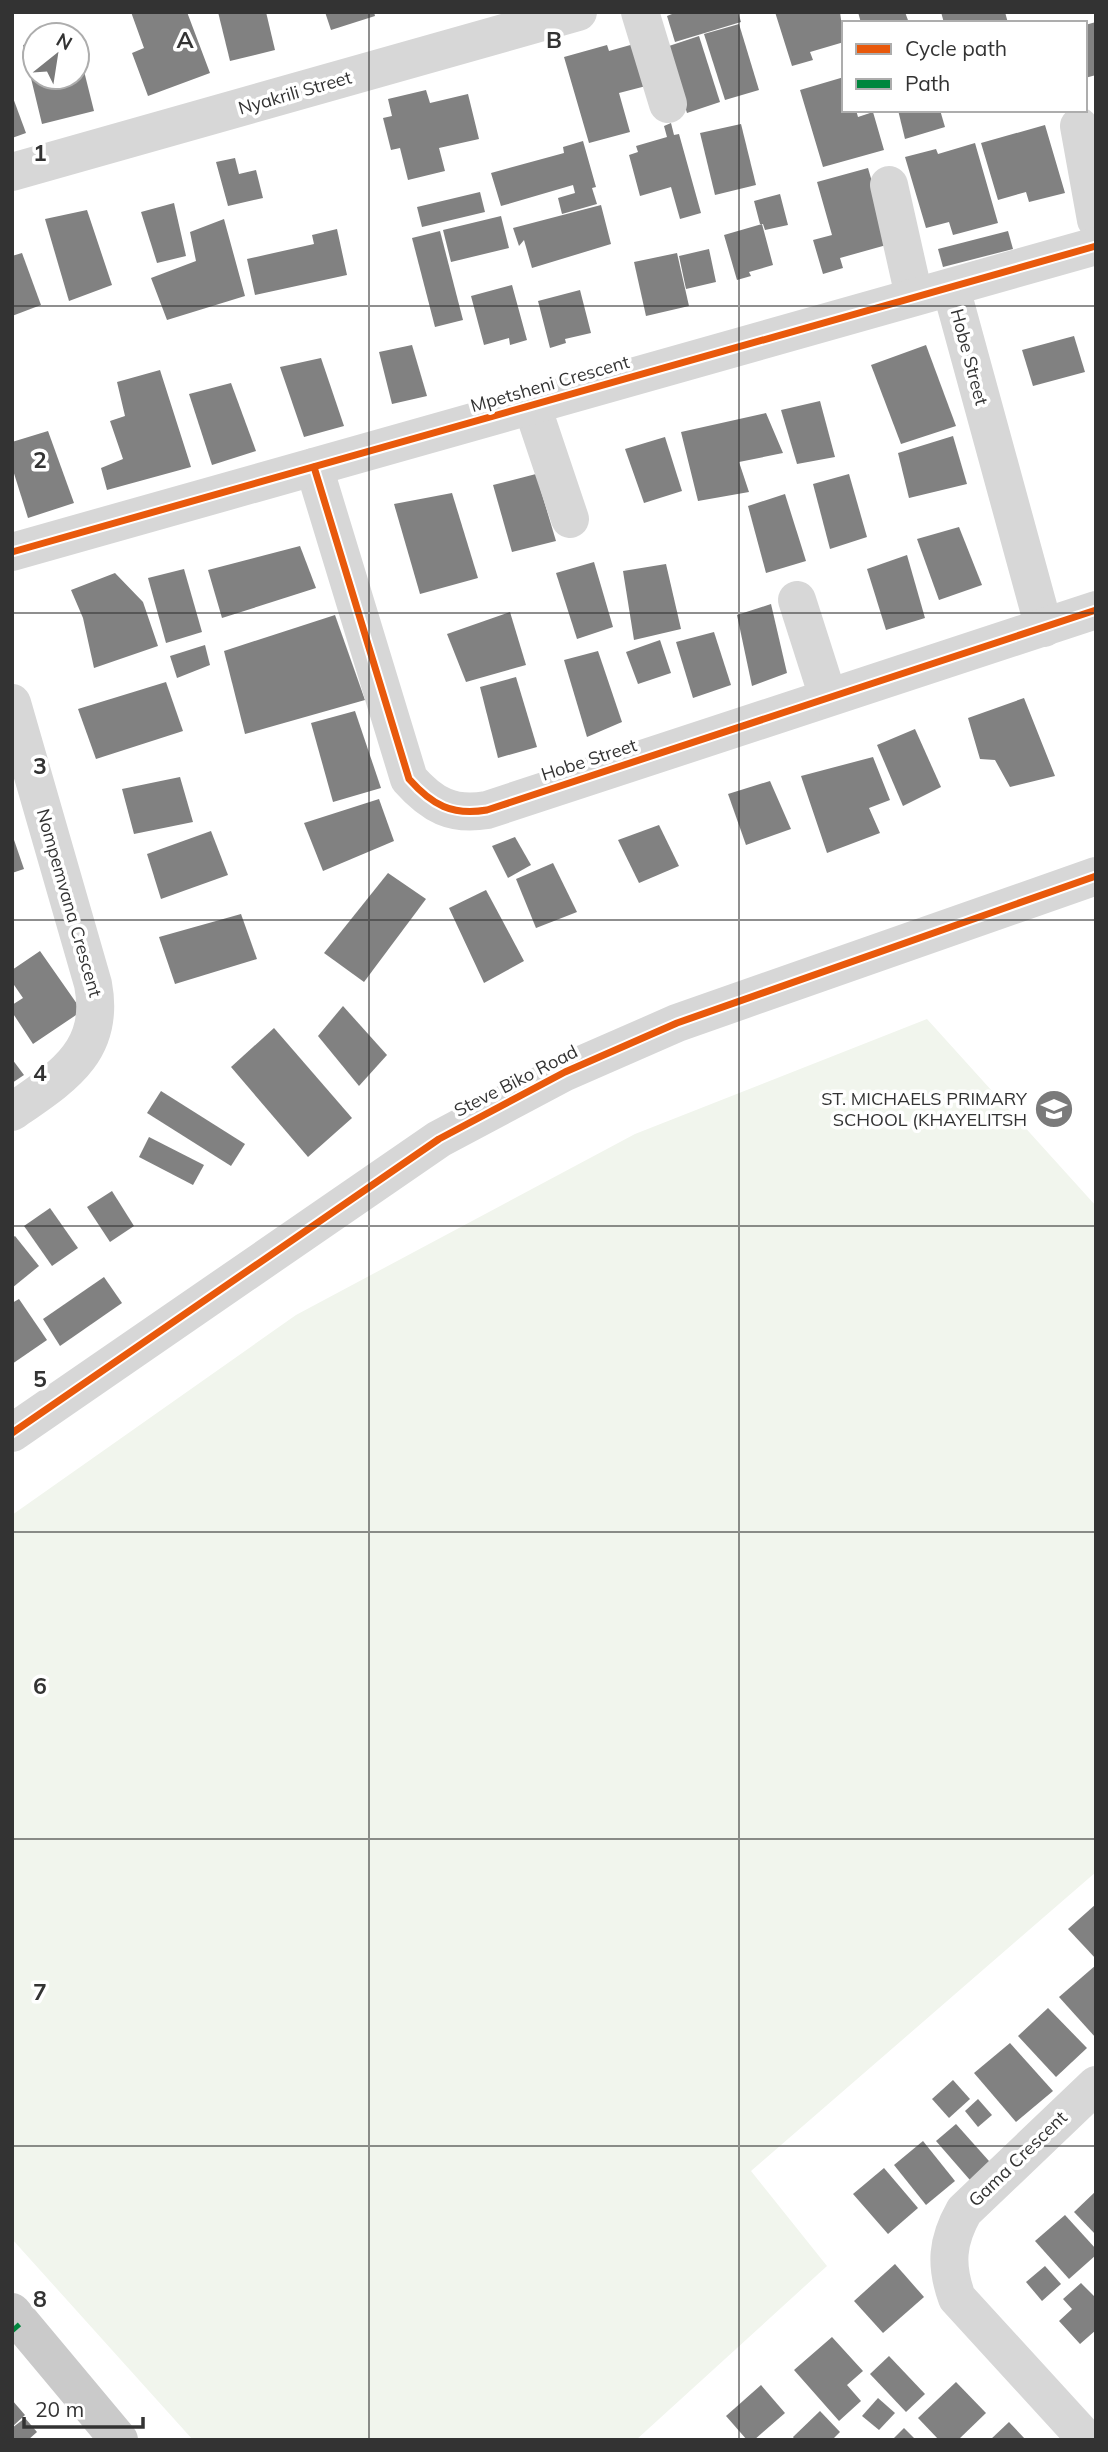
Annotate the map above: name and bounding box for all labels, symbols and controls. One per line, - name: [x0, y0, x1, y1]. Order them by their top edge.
- north arrow: [21, 21, 91, 91]
- legend: [842, 21, 1087, 112]
- text: A: [176, 25, 194, 54]
- text: B: [546, 25, 562, 54]
- text: N: [52, 27, 77, 55]
- text: Cycle path: [905, 35, 1007, 61]
- street label: Nyakrili Street: [236, 65, 354, 120]
- text: Path: [905, 70, 950, 96]
- text: 1: [33, 138, 47, 167]
- street label: Hobe Street: [946, 306, 993, 408]
- street label: Mpetsheni Crescent: [468, 350, 632, 417]
- text: 2: [33, 445, 47, 474]
- street label: Hobe Street: [538, 733, 640, 786]
- text: 3: [33, 751, 47, 780]
- street label: Nompemvana Crescent: [32, 806, 107, 1000]
- street label: Steve Biko Road: [450, 1040, 581, 1122]
- text: 4: [33, 1058, 47, 1087]
- place label: ST. MICHAELS PRIMARY SCHOOL (KHAYELITSH: [821, 1087, 1028, 1131]
- school or university icon: ST. MICHAELS PRIMARY SCHOOL (KHAYELITSH: [1033, 1088, 1075, 1130]
- text: 5: [33, 1364, 47, 1393]
- text: 6: [33, 1671, 47, 1700]
- text: 7: [33, 1977, 47, 2006]
- street label: Gama Crescent: [964, 2106, 1072, 2211]
- text: 8: [33, 2284, 47, 2313]
- scale bar: [24, 2386, 144, 2430]
- text: 20 m: [35, 2396, 84, 2422]

